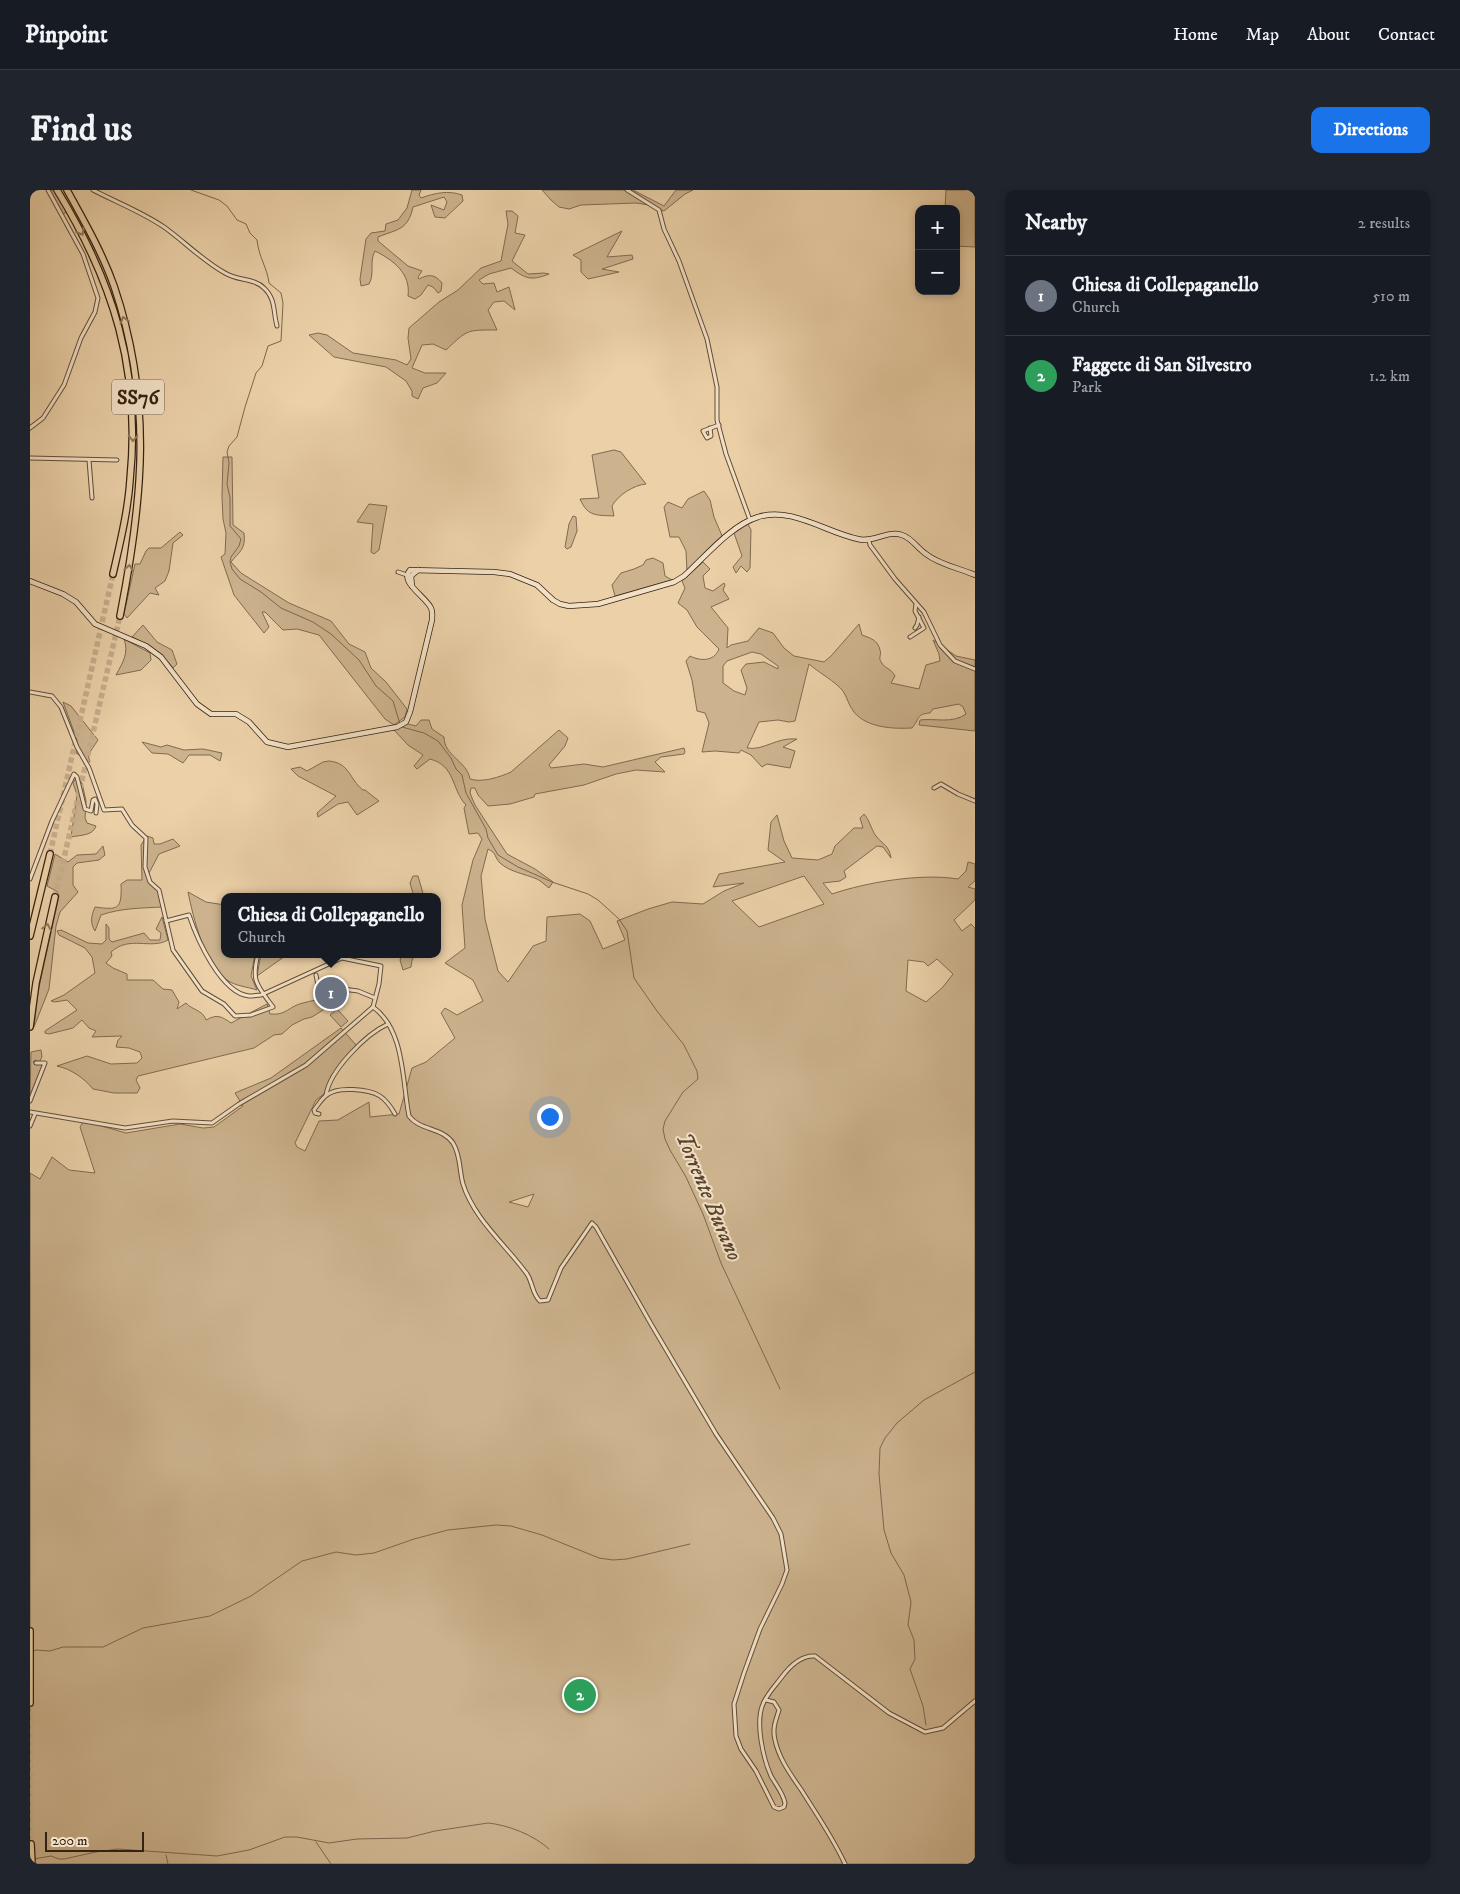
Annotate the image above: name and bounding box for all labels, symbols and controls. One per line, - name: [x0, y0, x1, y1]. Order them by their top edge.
- text: Pinpoint: [25, 20, 108, 50]
- text: Home: [1173, 24, 1218, 46]
- text: Map: [1246, 24, 1279, 46]
- text: About: [1307, 24, 1350, 46]
- text: Contact: [1378, 24, 1435, 46]
- button: Directions: [1311, 107, 1430, 153]
- text: Find us: [30, 108, 132, 152]
- map controls: [915, 205, 960, 295]
- button: +: [915, 205, 960, 250]
- text: Nearby: [1025, 210, 1087, 236]
- text: 2 results: [1358, 213, 1410, 233]
- one-way arrow: [75, 227, 85, 236]
- button: −: [915, 250, 960, 295]
- text: Chiesa di Collepaganello: [1072, 274, 1259, 297]
- text: 1: [1038, 286, 1044, 306]
- text: 510 m: [1372, 286, 1410, 306]
- text: Church: [1072, 297, 1120, 317]
- one-way arrow: [120, 317, 130, 325]
- text: Faggete di San Silvestro: [1072, 354, 1251, 377]
- text: 2: [1037, 366, 1045, 386]
- text: 1.2 km: [1369, 366, 1410, 386]
- text: Park: [1072, 377, 1102, 397]
- road number: SS76: [112, 380, 164, 414]
- one-way arrow: [127, 435, 138, 443]
- one-way arrow: [123, 564, 134, 572]
- popup: [221, 893, 441, 958]
- text: Chiesa di Collepaganello: [238, 904, 424, 927]
- one-way arrow: [41, 923, 52, 932]
- text: Church: [238, 927, 286, 947]
- pin: 1: [315, 974, 347, 1012]
- your location: [537, 1104, 563, 1130]
- water label: Torrente Burano: [669, 1128, 748, 1265]
- pin: 2: [564, 1676, 596, 1714]
- scale bar: [45, 1829, 144, 1852]
- text: 200 m: [52, 1832, 87, 1850]

